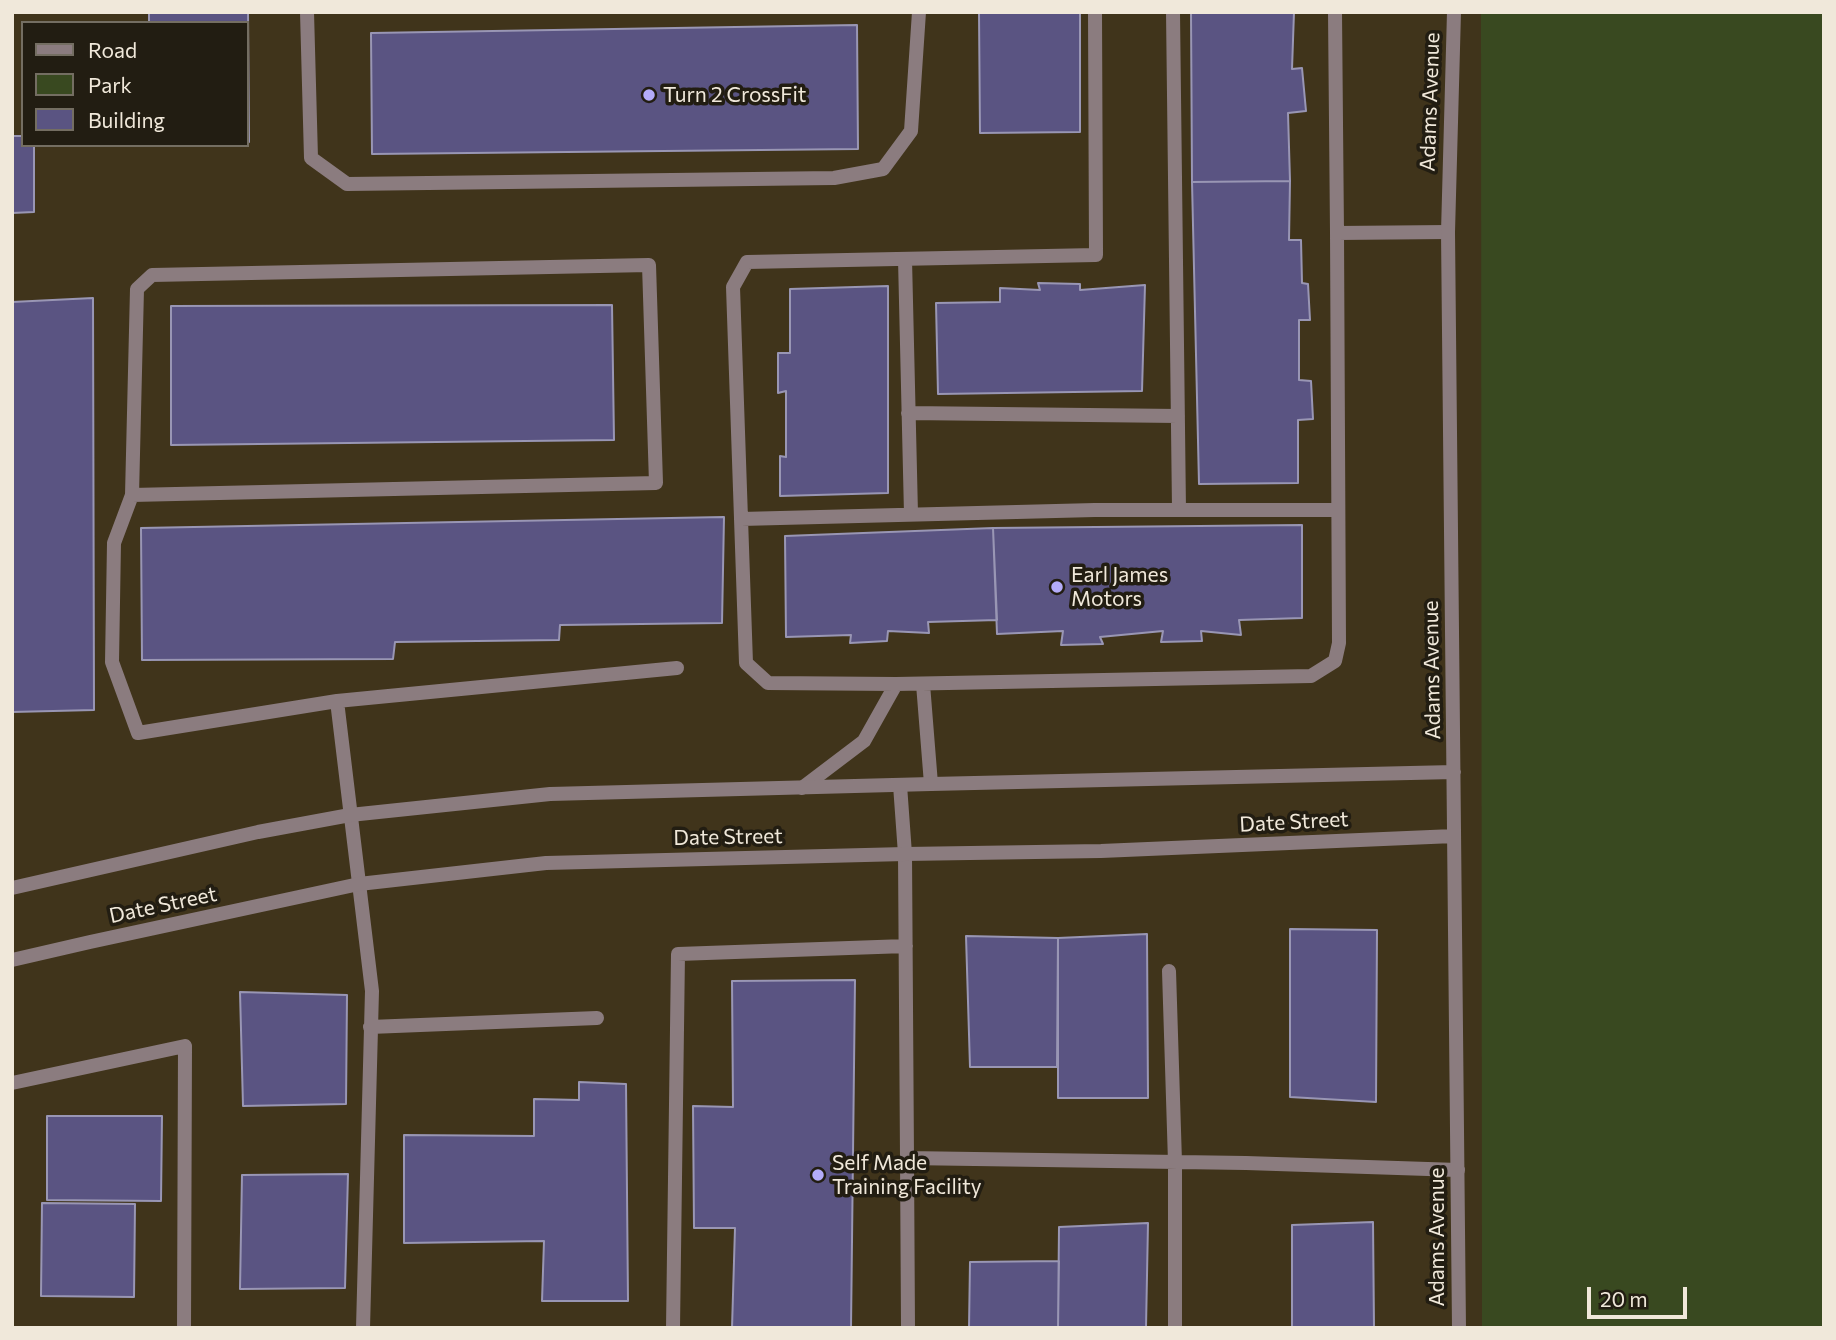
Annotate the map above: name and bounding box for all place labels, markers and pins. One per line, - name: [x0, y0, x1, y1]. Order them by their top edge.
- place label: Turn 2 CrossFit: [663, 82, 806, 108]
- marker: Turn 2 CrossFit: [641, 87, 657, 103]
- place label: Earl James Motors: [1071, 562, 1168, 612]
- marker: Earl James Motors: [1049, 579, 1065, 595]
- place label: Self Made Training Facility: [832, 1150, 982, 1200]
- marker: Self Made Training Facility: [810, 1167, 826, 1183]

